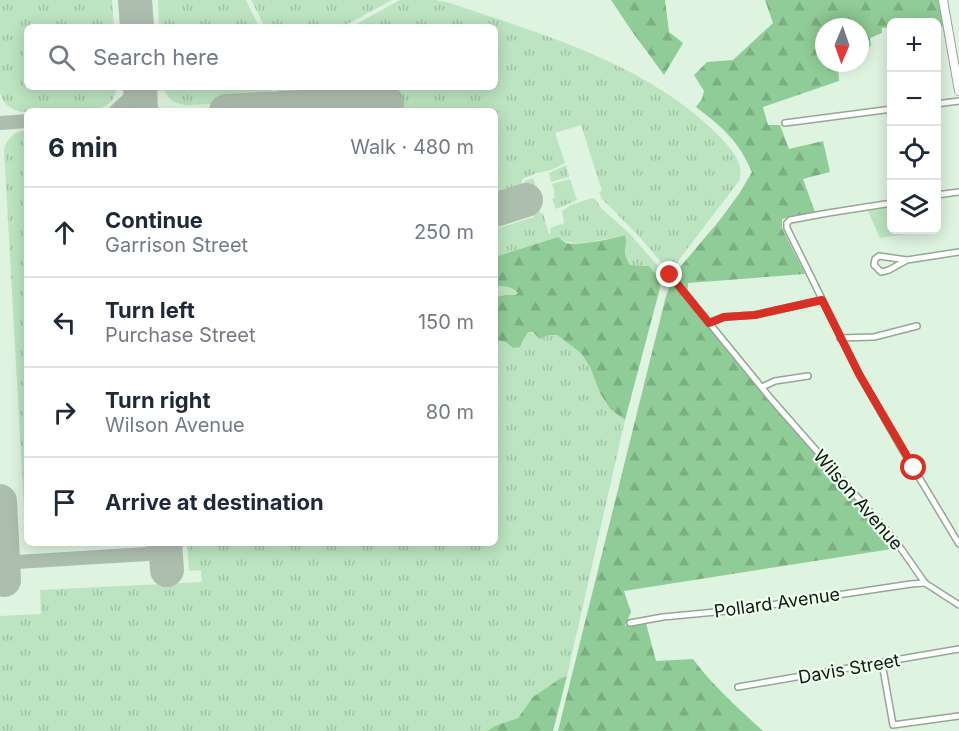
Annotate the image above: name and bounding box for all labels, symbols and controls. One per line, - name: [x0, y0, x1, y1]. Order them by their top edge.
- north arrow: [815, 18, 869, 72]
- map controls: [887, 18, 941, 234]
- button: +: [887, 18, 941, 72]
- search box: [24, 24, 498, 90]
- icon: search: [45, 41, 78, 74]
- text: Search here: [93, 44, 219, 70]
- button: −: [887, 72, 941, 126]
- button: locate: [887, 126, 941, 180]
- text: 6 min: [48, 132, 118, 163]
- text: Walk · 480 m: [350, 135, 474, 159]
- button: layers: [887, 180, 941, 234]
- text: Continue: [105, 207, 203, 233]
- icon: ahead: [48, 216, 81, 249]
- text: 250 m: [414, 220, 474, 244]
- text: Garrison Street: [105, 233, 248, 257]
- route end: [656, 261, 682, 287]
- text: Turn left: [105, 297, 195, 323]
- icon: left: [48, 306, 81, 339]
- text: 150 m: [418, 310, 474, 334]
- text: Purchase Street: [105, 323, 256, 347]
- text: Turn right: [105, 387, 211, 413]
- icon: right: [48, 396, 81, 429]
- text: 80 m: [426, 400, 474, 424]
- text: Wilson Avenue: [105, 413, 245, 437]
- street label: Wilson Avenue: [809, 445, 908, 554]
- route start: [900, 454, 926, 480]
- icon: arrive: [48, 486, 81, 519]
- text: Arrive at destination: [105, 489, 324, 515]
- street label: Pollard Avenue: [713, 583, 841, 622]
- street label: Davis Street: [797, 649, 901, 688]

